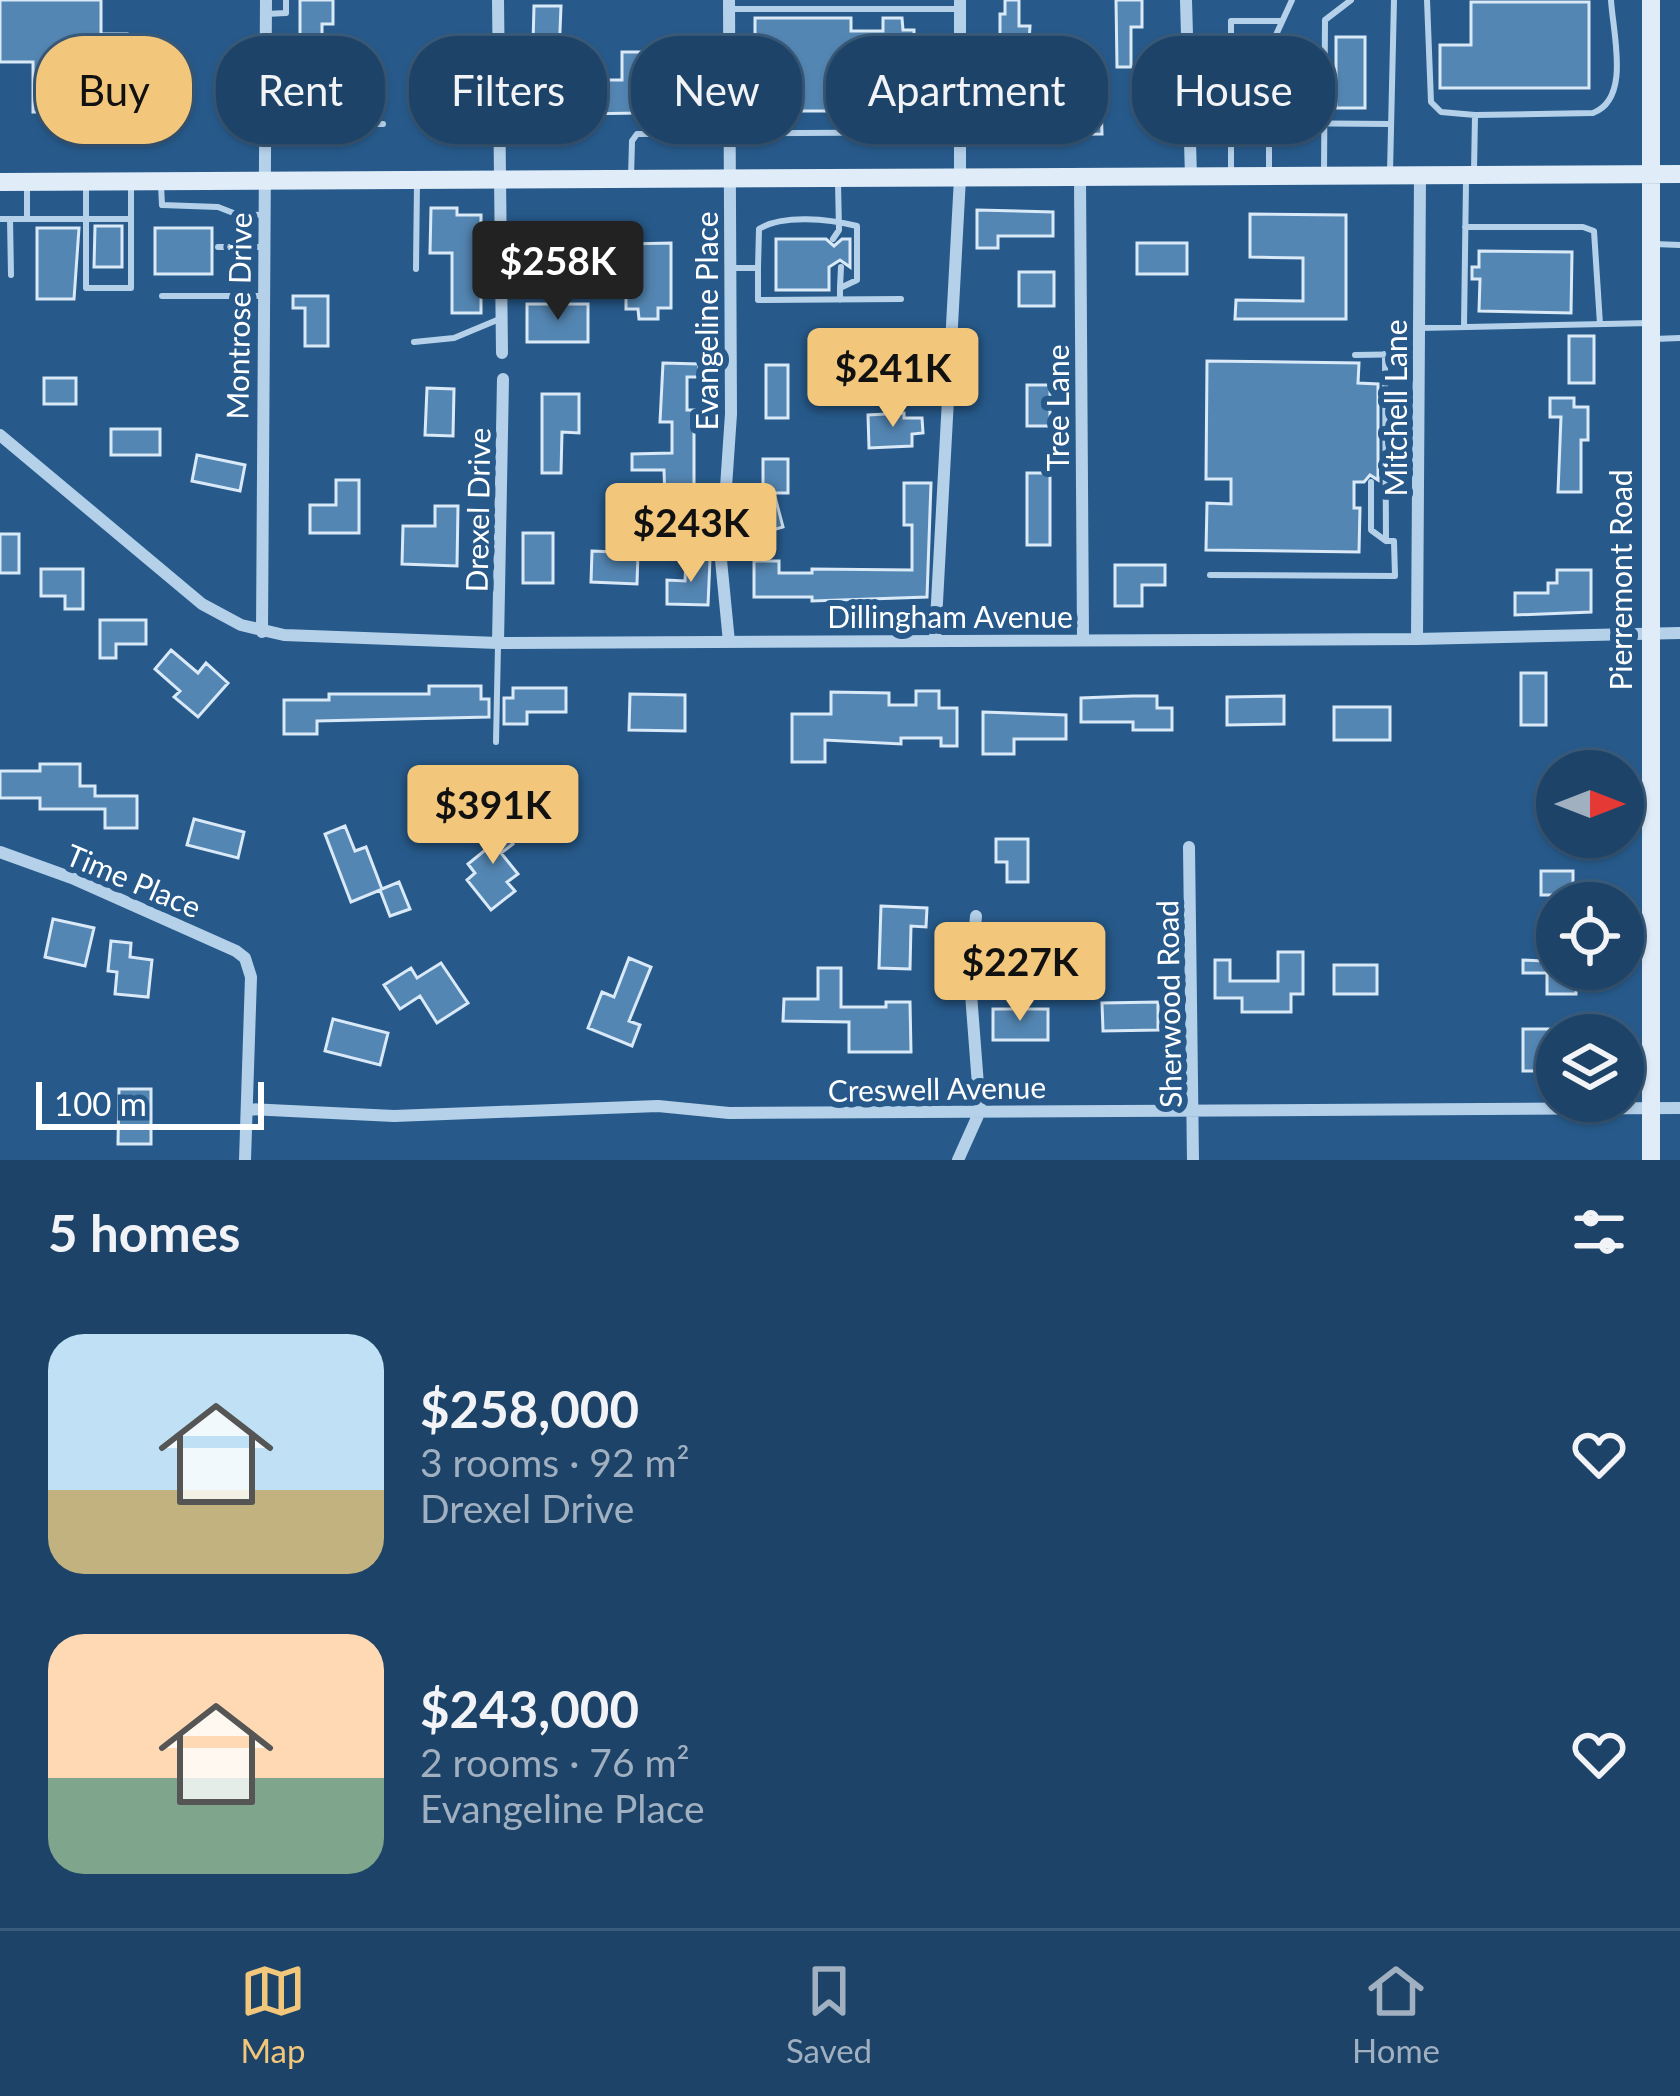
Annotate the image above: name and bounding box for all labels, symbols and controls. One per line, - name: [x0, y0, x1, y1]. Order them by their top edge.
- chip: Buy: [36, 36, 192, 144]
- chip: Rent: [216, 36, 385, 144]
- chip: Filters: [409, 36, 607, 144]
- chip: New: [631, 36, 802, 144]
- chip: Apartment: [826, 36, 1108, 144]
- chip: House: [1132, 36, 1335, 144]
- street label: Montrose Drive: [218, 212, 258, 420]
- street label: Evangeline Place: [688, 212, 724, 431]
- pin: $258K: [474, 221, 642, 323]
- text: $258K: [499, 237, 617, 283]
- street label: Mitchell Lane: [1377, 319, 1413, 497]
- pin: $241K: [809, 328, 977, 430]
- text: $241K: [834, 344, 952, 390]
- street label: Tree Lane: [1039, 345, 1075, 471]
- street label: Drexel Drive: [458, 427, 496, 593]
- street label: Pierremont Road: [1602, 469, 1638, 691]
- pin: $243K: [607, 483, 775, 585]
- text: $243K: [632, 499, 750, 545]
- street label: Dillingham Avenue: [827, 598, 1073, 634]
- north arrow: [1536, 750, 1644, 858]
- map controls: [1536, 750, 1644, 1122]
- pin: $391K: [409, 765, 577, 867]
- text: $391K: [434, 781, 552, 827]
- street label: Time Place: [61, 836, 207, 924]
- button: locate: [1536, 882, 1644, 990]
- street label: Sherwood Road: [1148, 900, 1188, 1108]
- pin: $227K: [936, 922, 1104, 1024]
- text: $227K: [961, 938, 1079, 984]
- button: layers: [1536, 1014, 1644, 1122]
- street label: Creswell Avenue: [827, 1068, 1047, 1108]
- scale bar: [36, 1076, 264, 1129]
- text: 100 m: [54, 1083, 147, 1123]
- icon: filters: [1566, 1199, 1632, 1265]
- text: 5 homes: [48, 1202, 240, 1263]
- text: $258,000: [420, 1378, 639, 1439]
- icon: home: [144, 1382, 288, 1526]
- icon: heart: [1566, 1421, 1632, 1487]
- text: 3 rooms · 92 m²: [420, 1439, 690, 1485]
- text: Drexel Drive: [420, 1485, 634, 1531]
- text: $243,000: [420, 1678, 639, 1739]
- icon: home: [144, 1682, 288, 1826]
- icon: heart: [1566, 1721, 1632, 1787]
- text: 2 rooms · 76 m²: [420, 1739, 690, 1785]
- text: Evangeline Place: [420, 1785, 705, 1831]
- tab: Map: [240, 1958, 306, 2070]
- tab: Saved: [786, 1958, 872, 2070]
- tab: Home: [1352, 1958, 1440, 2070]

